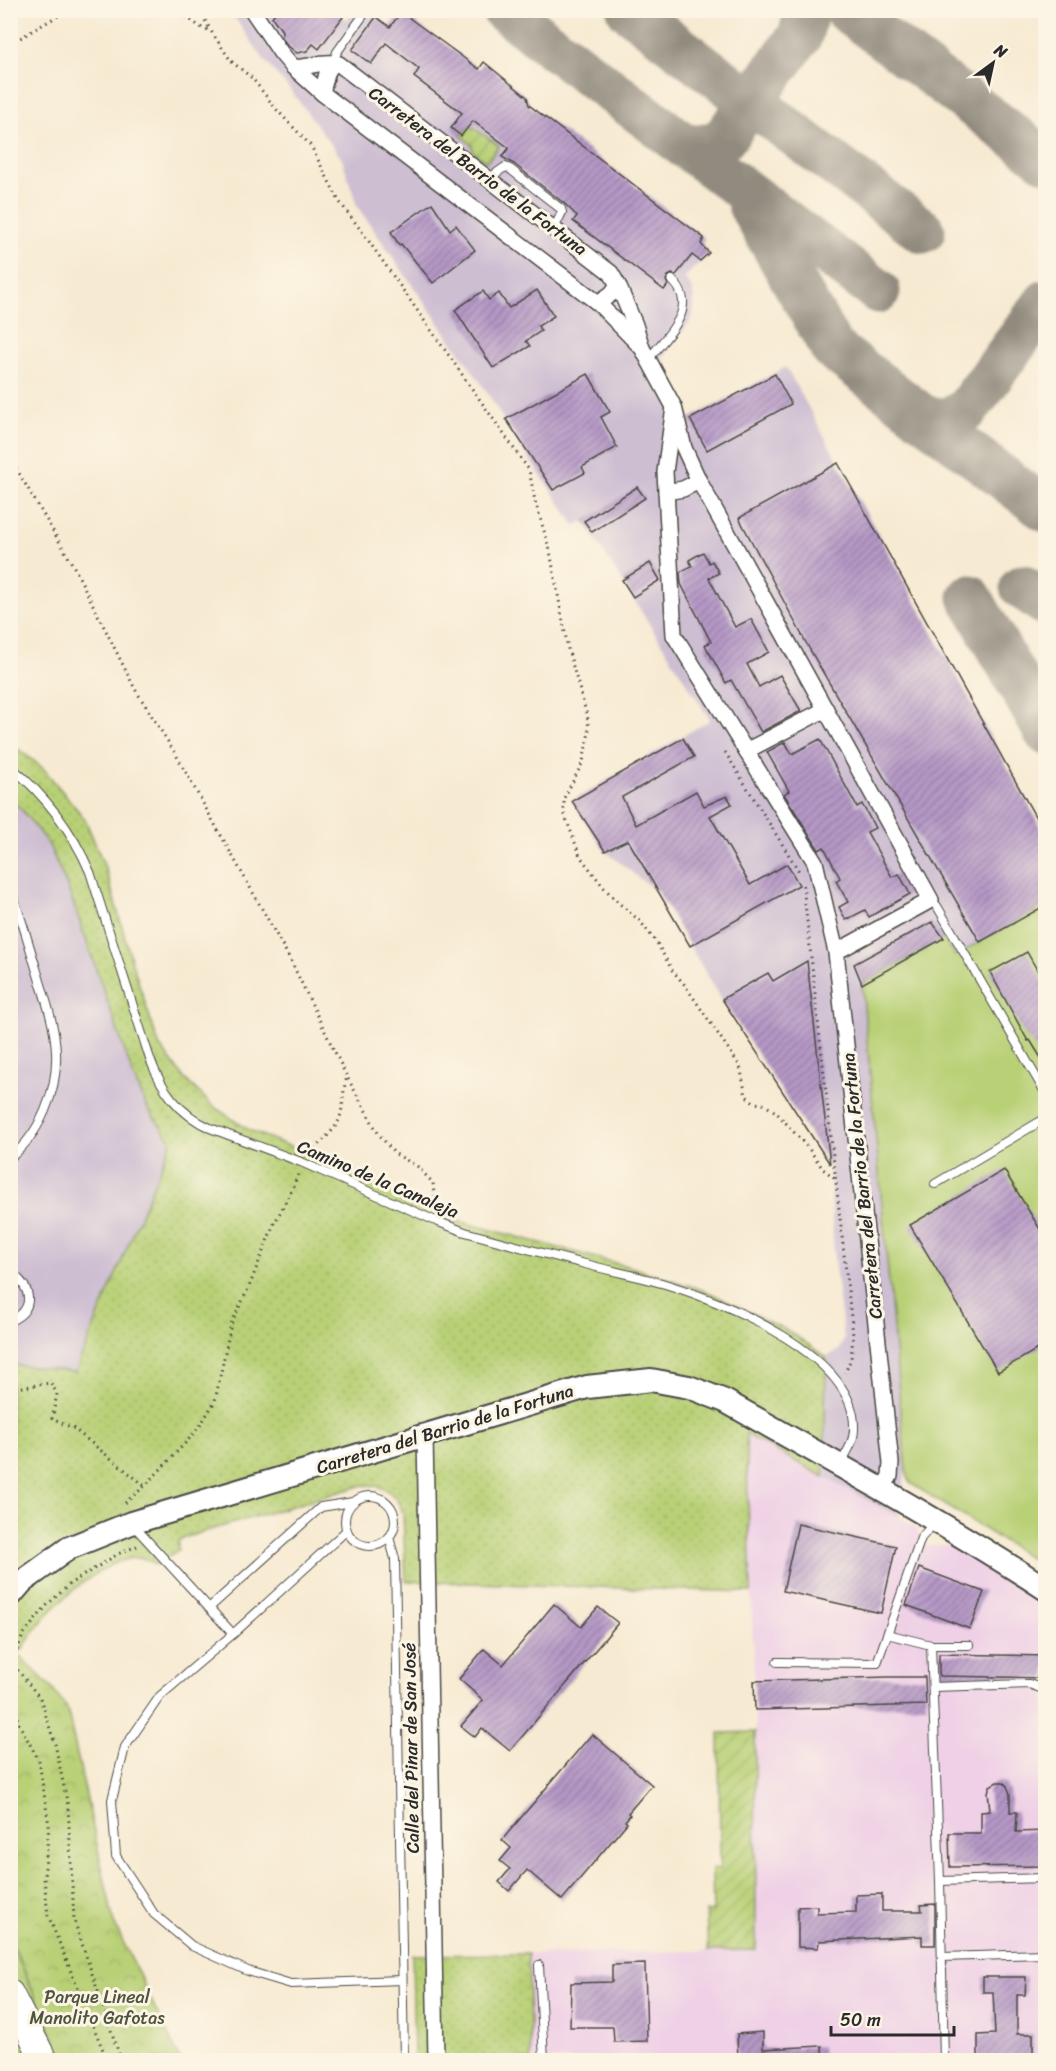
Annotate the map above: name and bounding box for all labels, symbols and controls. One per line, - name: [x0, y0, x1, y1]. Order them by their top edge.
- north arrow: [963, 33, 1023, 93]
- text: N: [988, 35, 1014, 67]
- street label: Carretera del Barrio de la Fortuna: [362, 78, 594, 264]
- street label: Carretera del Barrio de la Fortuna: [832, 1051, 892, 1321]
- street label: Camino de la Canaleja: [292, 1130, 464, 1228]
- street label: Carretera del Barrio de la Fortuna: [312, 1375, 578, 1483]
- street label: Calle del Pinar de San José: [393, 1642, 429, 1854]
- park label: Parque Lineal Manolito Gafotas: [29, 1981, 165, 2034]
- scale bar: [831, 1999, 954, 2037]
- text: 50 m: [840, 2004, 881, 2036]

